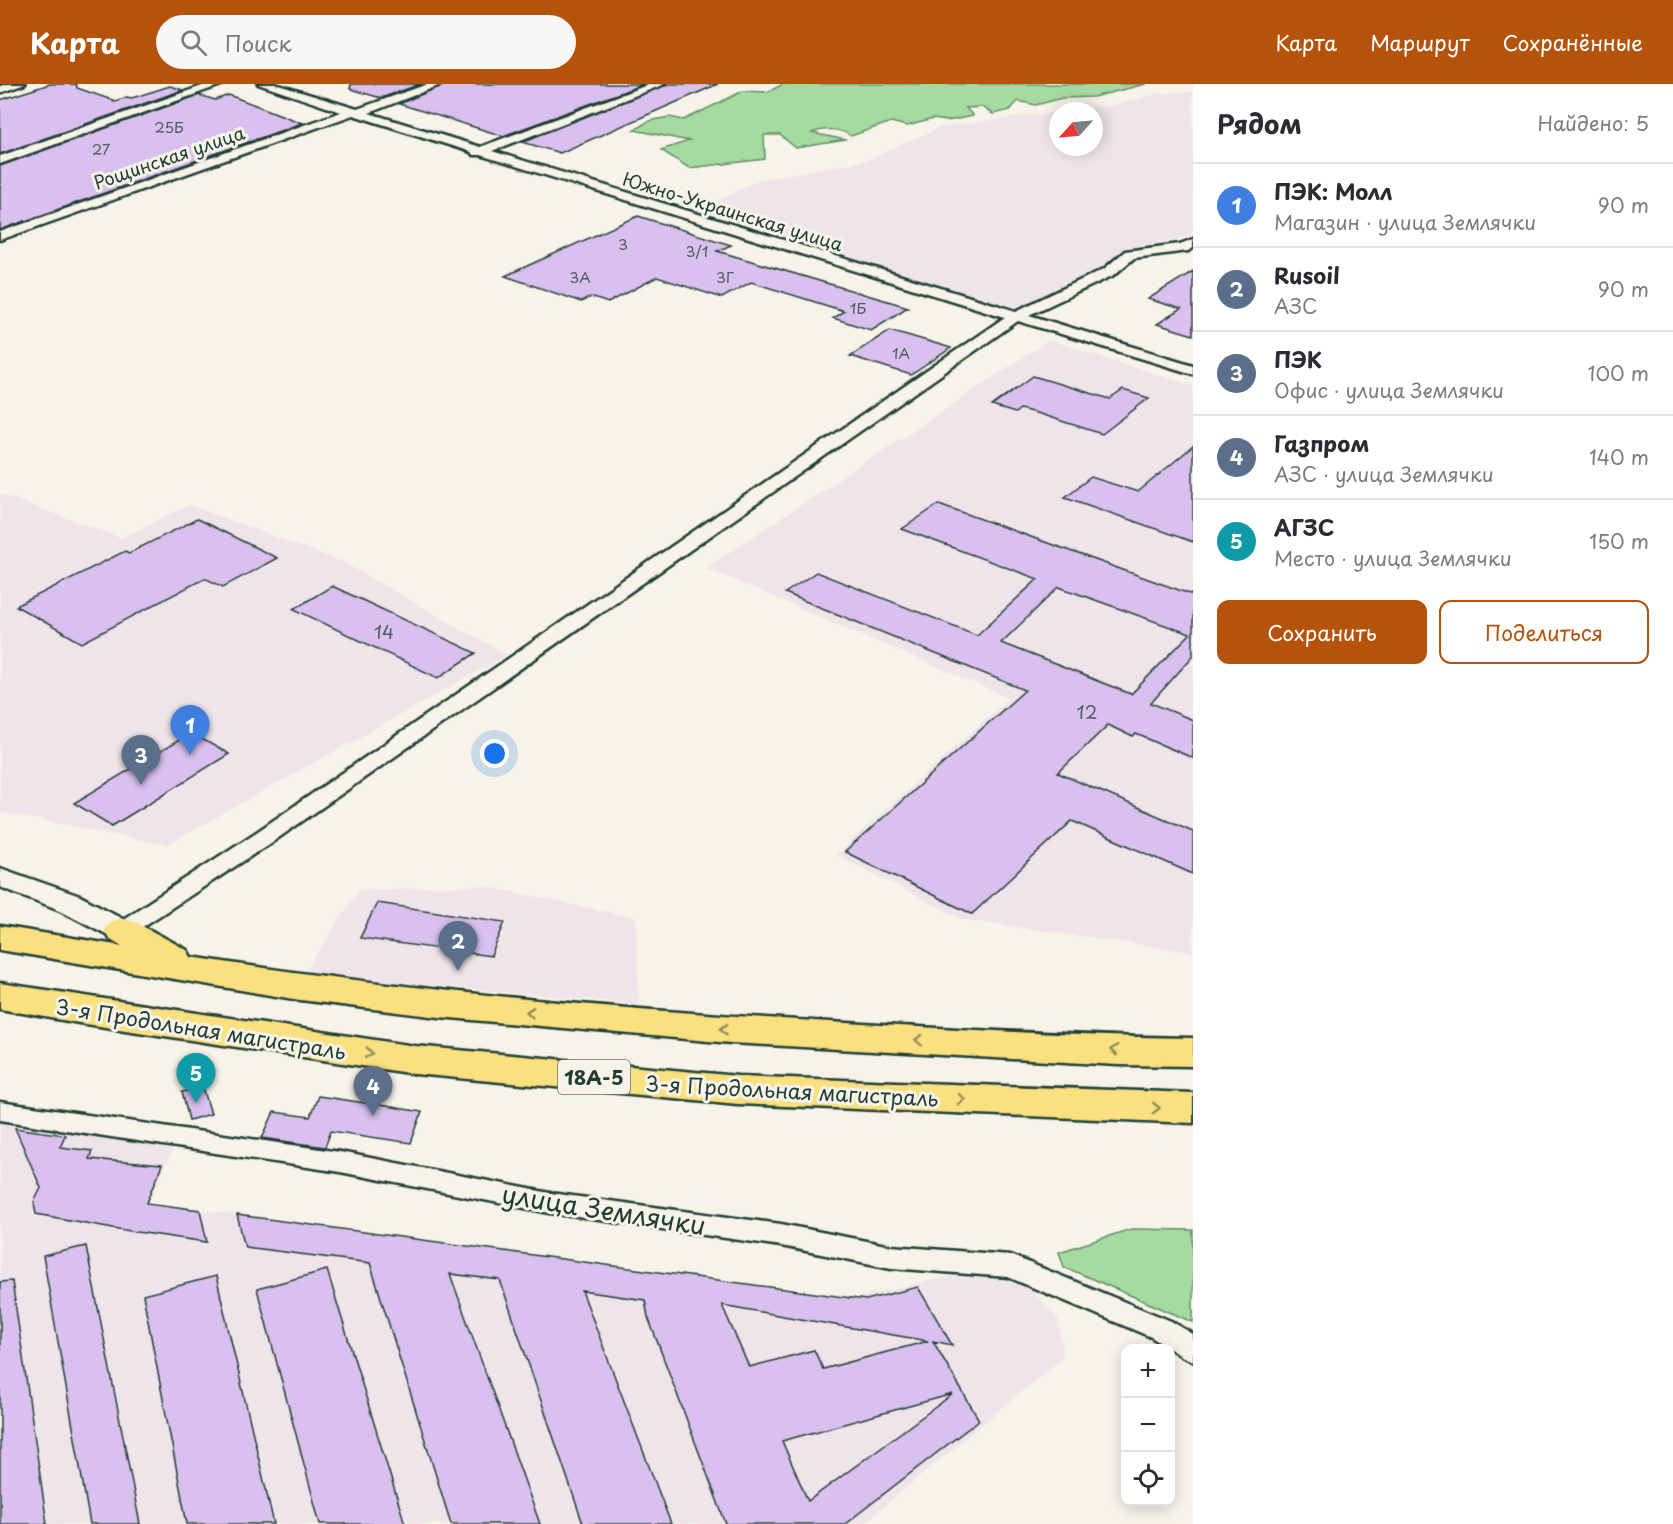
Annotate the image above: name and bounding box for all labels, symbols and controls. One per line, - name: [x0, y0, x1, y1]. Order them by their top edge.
- search box: [156, 15, 576, 69]
- text: Карта: [30, 21, 120, 64]
- icon: search: [177, 26, 210, 59]
- text: Поиск: [225, 26, 292, 59]
- text: Карта: [1276, 26, 1337, 58]
- text: Маршрут: [1370, 26, 1470, 58]
- text: Сохранённые: [1503, 26, 1643, 58]
- north arrow: [1049, 102, 1103, 156]
- text: Рядом: [1217, 104, 1302, 143]
- text: Найдено: 5: [1538, 108, 1649, 138]
- house number: 25Б: [154, 115, 184, 138]
- street label: Рощинская улица: [90, 118, 249, 196]
- house number: 27: [92, 137, 111, 160]
- street label: Южно-Украинская улица: [620, 165, 847, 258]
- text: ПЭК: Молл: [1274, 174, 1393, 207]
- text: 1: [1232, 190, 1241, 220]
- text: 90 m: [1598, 190, 1649, 220]
- text: Магазин · улица Землячки: [1274, 207, 1536, 237]
- house number: 3: [618, 232, 628, 255]
- house number: 3/1: [686, 239, 708, 262]
- text: Rusoil: [1274, 258, 1340, 291]
- house number: 3А: [569, 265, 591, 288]
- house number: 3Г: [716, 265, 735, 288]
- text: 2: [1229, 274, 1244, 304]
- text: 90 m: [1598, 274, 1649, 304]
- text: АЗС: [1274, 291, 1317, 321]
- house number: 1Б: [850, 296, 866, 319]
- house number: 1А: [892, 341, 910, 364]
- text: ПЭК: [1274, 342, 1322, 375]
- text: 3: [1230, 358, 1243, 388]
- text: 100 m: [1588, 358, 1649, 388]
- text: Офис · улица Землячки: [1274, 375, 1504, 405]
- text: Газпром: [1274, 426, 1369, 459]
- text: 4: [1230, 442, 1243, 472]
- text: 140 m: [1589, 442, 1649, 472]
- text: АЗС · улица Землячки: [1274, 459, 1494, 489]
- text: АГЗС: [1274, 510, 1334, 543]
- text: 5: [1230, 526, 1243, 556]
- text: 150 m: [1589, 526, 1649, 556]
- text: Место · улица Землячки: [1274, 543, 1512, 573]
- button: Сохранить: [1217, 600, 1427, 664]
- button: Поделиться: [1439, 600, 1649, 664]
- house number: 14: [374, 618, 394, 645]
- house number: 12: [1077, 698, 1097, 725]
- pin: 1: [170, 706, 210, 755]
- pin: 3: [122, 736, 160, 785]
- your location: [480, 739, 509, 768]
- pin: 2: [438, 922, 478, 971]
- street label: 3-я Продольная магистраль: [54, 989, 348, 1067]
- one-way arrow: [525, 1006, 534, 1019]
- one-way arrow: [720, 1023, 729, 1036]
- one-way arrow: [914, 1034, 923, 1047]
- one-way arrow: [1109, 1044, 1118, 1057]
- one-way arrow: [364, 1047, 374, 1059]
- pin: 5: [176, 1054, 216, 1103]
- road number: 18А-5: [558, 1060, 630, 1094]
- pin: 4: [354, 1066, 392, 1116]
- street label: 3-я Продольная магистраль: [645, 1066, 939, 1114]
- one-way arrow: [956, 1093, 965, 1106]
- one-way arrow: [1151, 1101, 1160, 1114]
- street label: улица Землячки: [499, 1174, 709, 1244]
- map controls: [1121, 1344, 1175, 1506]
- button: +: [1121, 1344, 1175, 1398]
- button: −: [1121, 1398, 1175, 1452]
- button: locate: [1121, 1452, 1175, 1506]

